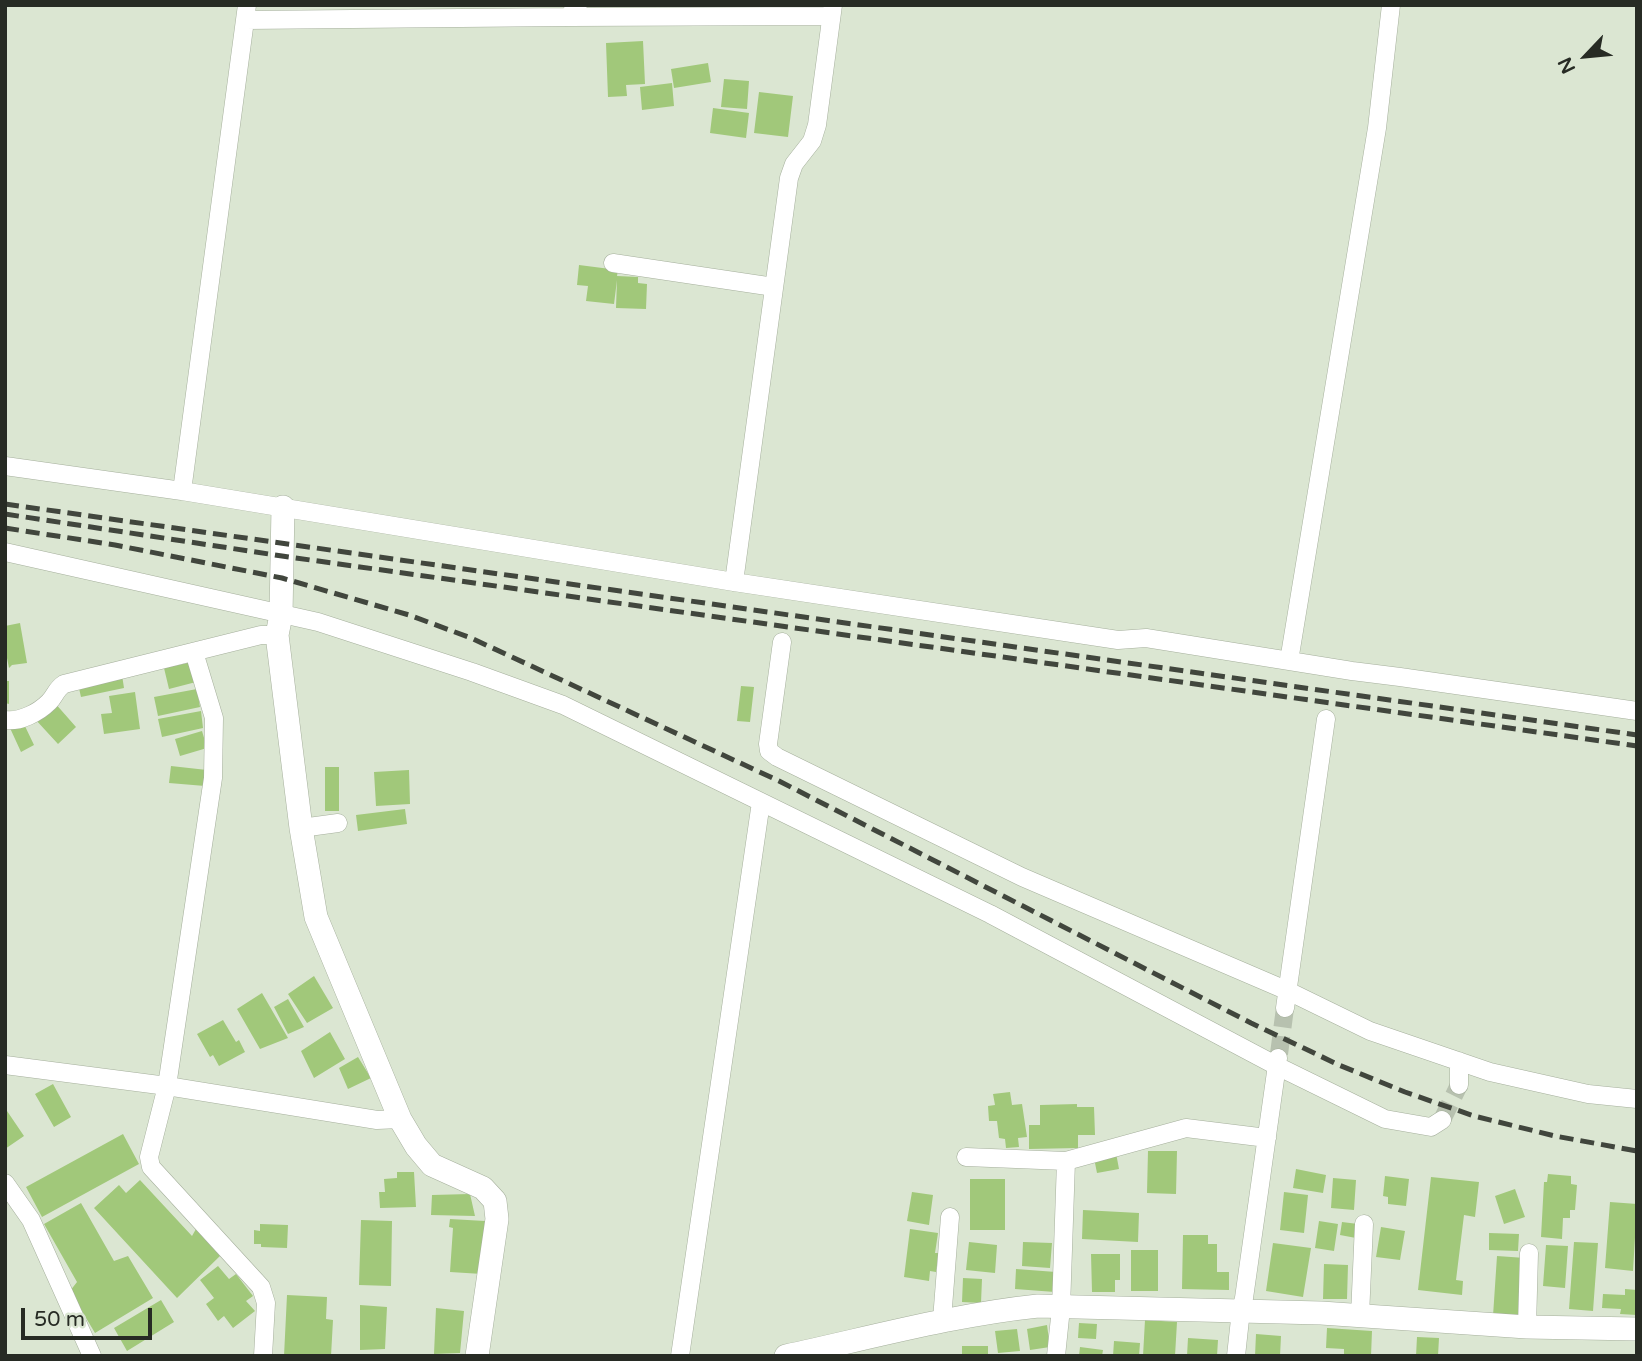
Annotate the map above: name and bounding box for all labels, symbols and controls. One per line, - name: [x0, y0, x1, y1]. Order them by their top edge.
- north arrow: [1551, 21, 1621, 91]
- text: N: [1554, 54, 1580, 77]
- scale bar: [24, 1294, 156, 1338]
- text: 50 m: [34, 1307, 85, 1332]

